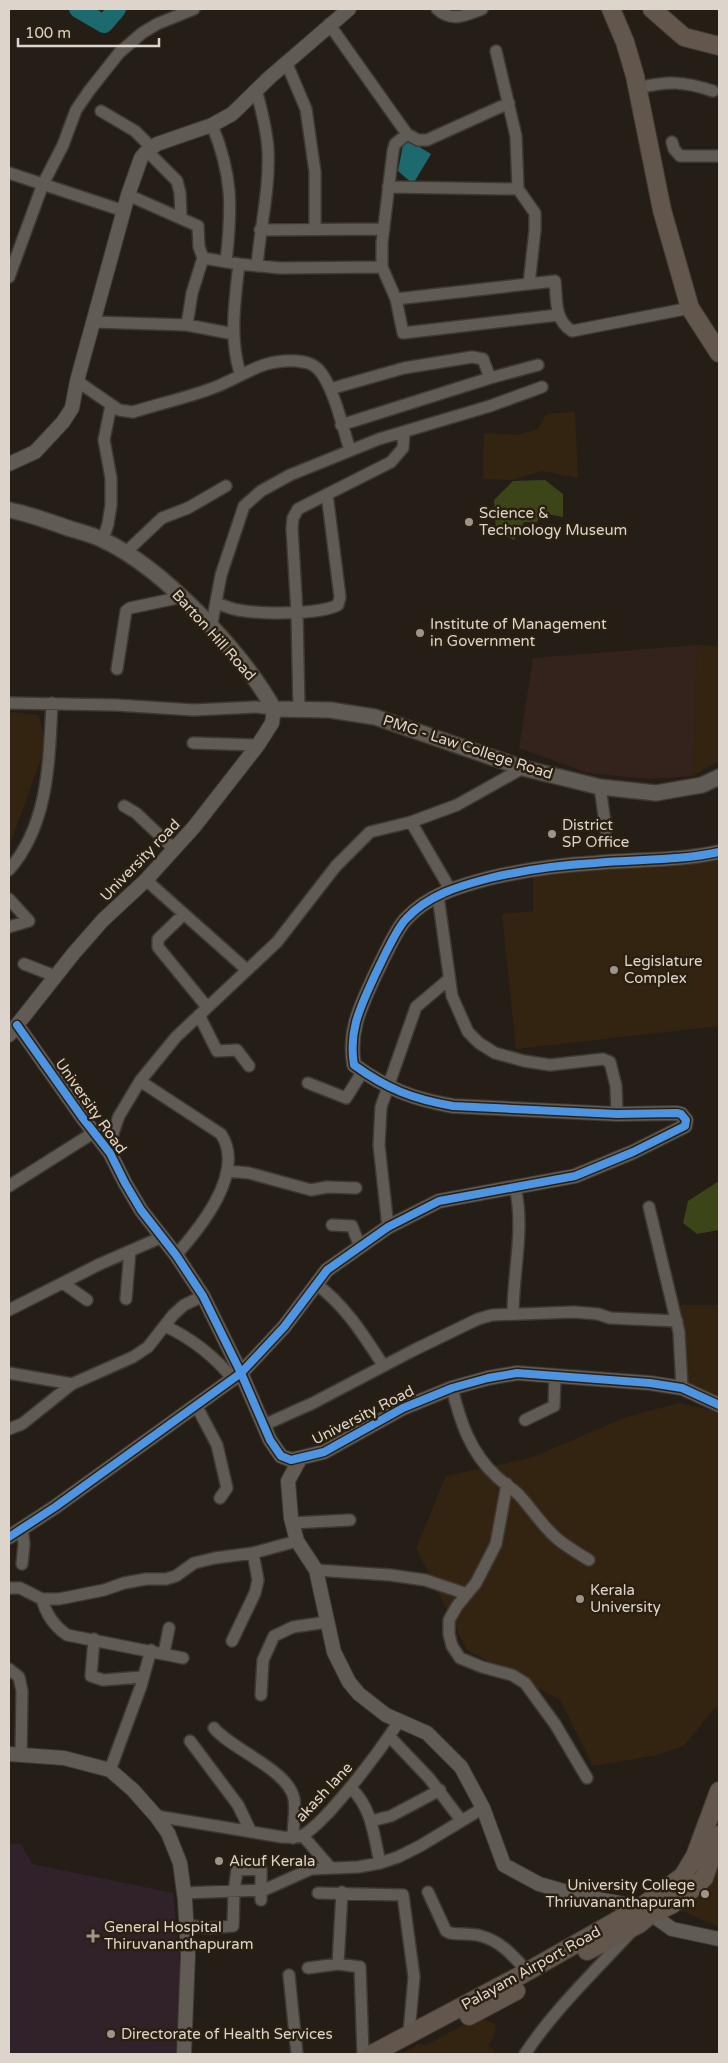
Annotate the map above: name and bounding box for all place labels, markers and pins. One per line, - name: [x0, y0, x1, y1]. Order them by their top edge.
- place label: Science & Technology Museum: [479, 504, 627, 539]
- marker: Science & Technology Museum: [463, 516, 475, 528]
- place label: Institute of Management in Government: [430, 615, 607, 650]
- marker: Institute of Management in Government: [414, 627, 426, 639]
- place label: District SP Office: [562, 816, 629, 851]
- marker: District SP Office: [546, 828, 558, 840]
- place label: Legislature Complex: [624, 952, 702, 987]
- marker: Legislature Complex: [608, 964, 620, 976]
- place label: Kerala University: [590, 1581, 661, 1616]
- marker: Kerala University: [574, 1593, 586, 1605]
- place label: Aicuf Kerala: [229, 1852, 315, 1870]
- marker: Aicuf Kerala: [213, 1855, 225, 1867]
- place label: University College Thriuvananthapuram: [546, 1876, 695, 1911]
- marker: University College Thriuvananthapuram: [699, 1888, 711, 1900]
- place label: General Hospital Thiruvananthapuram: [104, 1918, 253, 1953]
- marker: General Hospital Thiruvananthapuram: [86, 1929, 100, 1943]
- place label: Directorate of Health Services: [121, 2025, 333, 2043]
- marker: Directorate of Health Services: [105, 2028, 117, 2040]

